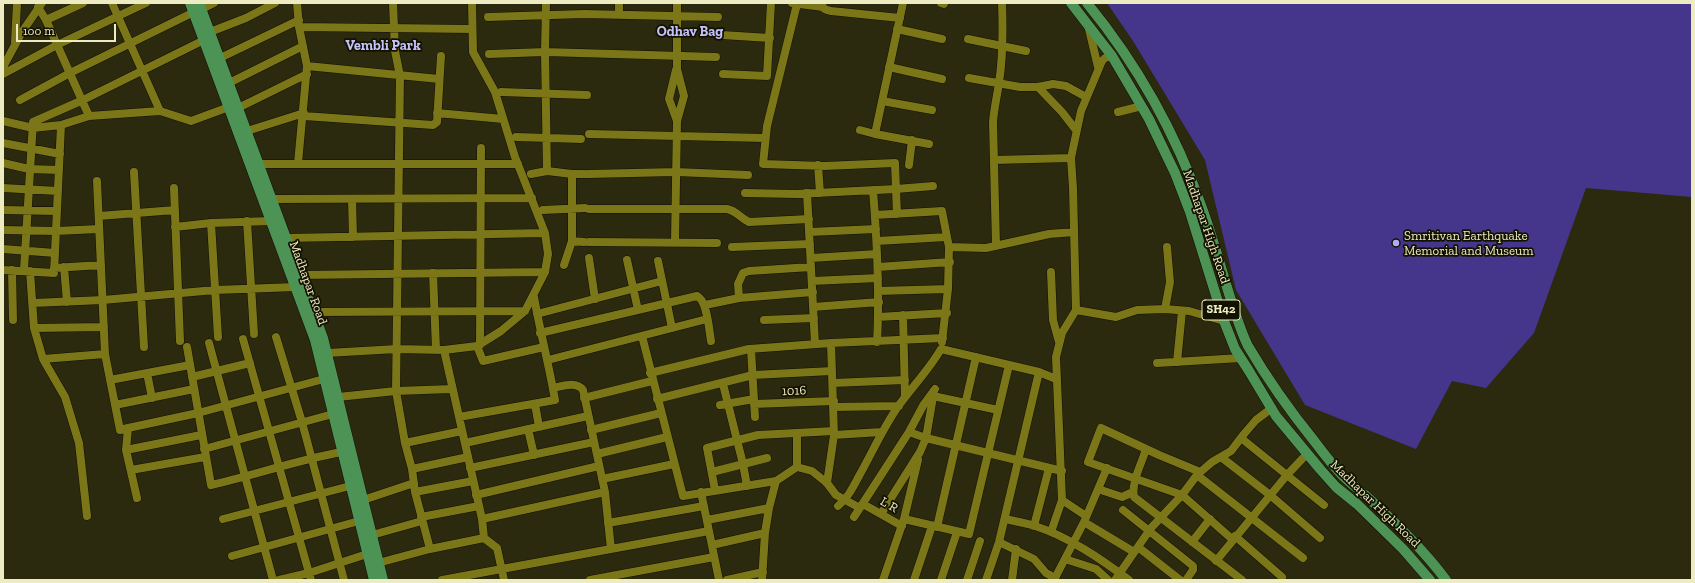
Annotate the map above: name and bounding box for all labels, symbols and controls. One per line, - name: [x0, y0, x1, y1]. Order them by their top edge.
- scale bar: [18, 16, 118, 42]
- text: 100 m: [23, 24, 55, 38]
- district label: Odhav Bag: [657, 24, 723, 40]
- district label: Vembli Park: [345, 38, 421, 54]
- street label: Madhapar High Road: [1179, 168, 1233, 286]
- place label: Smritivan Earthquake Memorial and Museum: [1404, 228, 1534, 259]
- marker: Smritivan Earthquake Memorial and Museum: [1391, 238, 1401, 248]
- street label: Madhapar Road: [286, 239, 330, 327]
- road number: SH42: [1202, 300, 1240, 320]
- street label: 1016: [782, 383, 806, 399]
- street label: Madhapar High Road: [1327, 457, 1423, 551]
- street label: L R: [877, 494, 901, 516]

